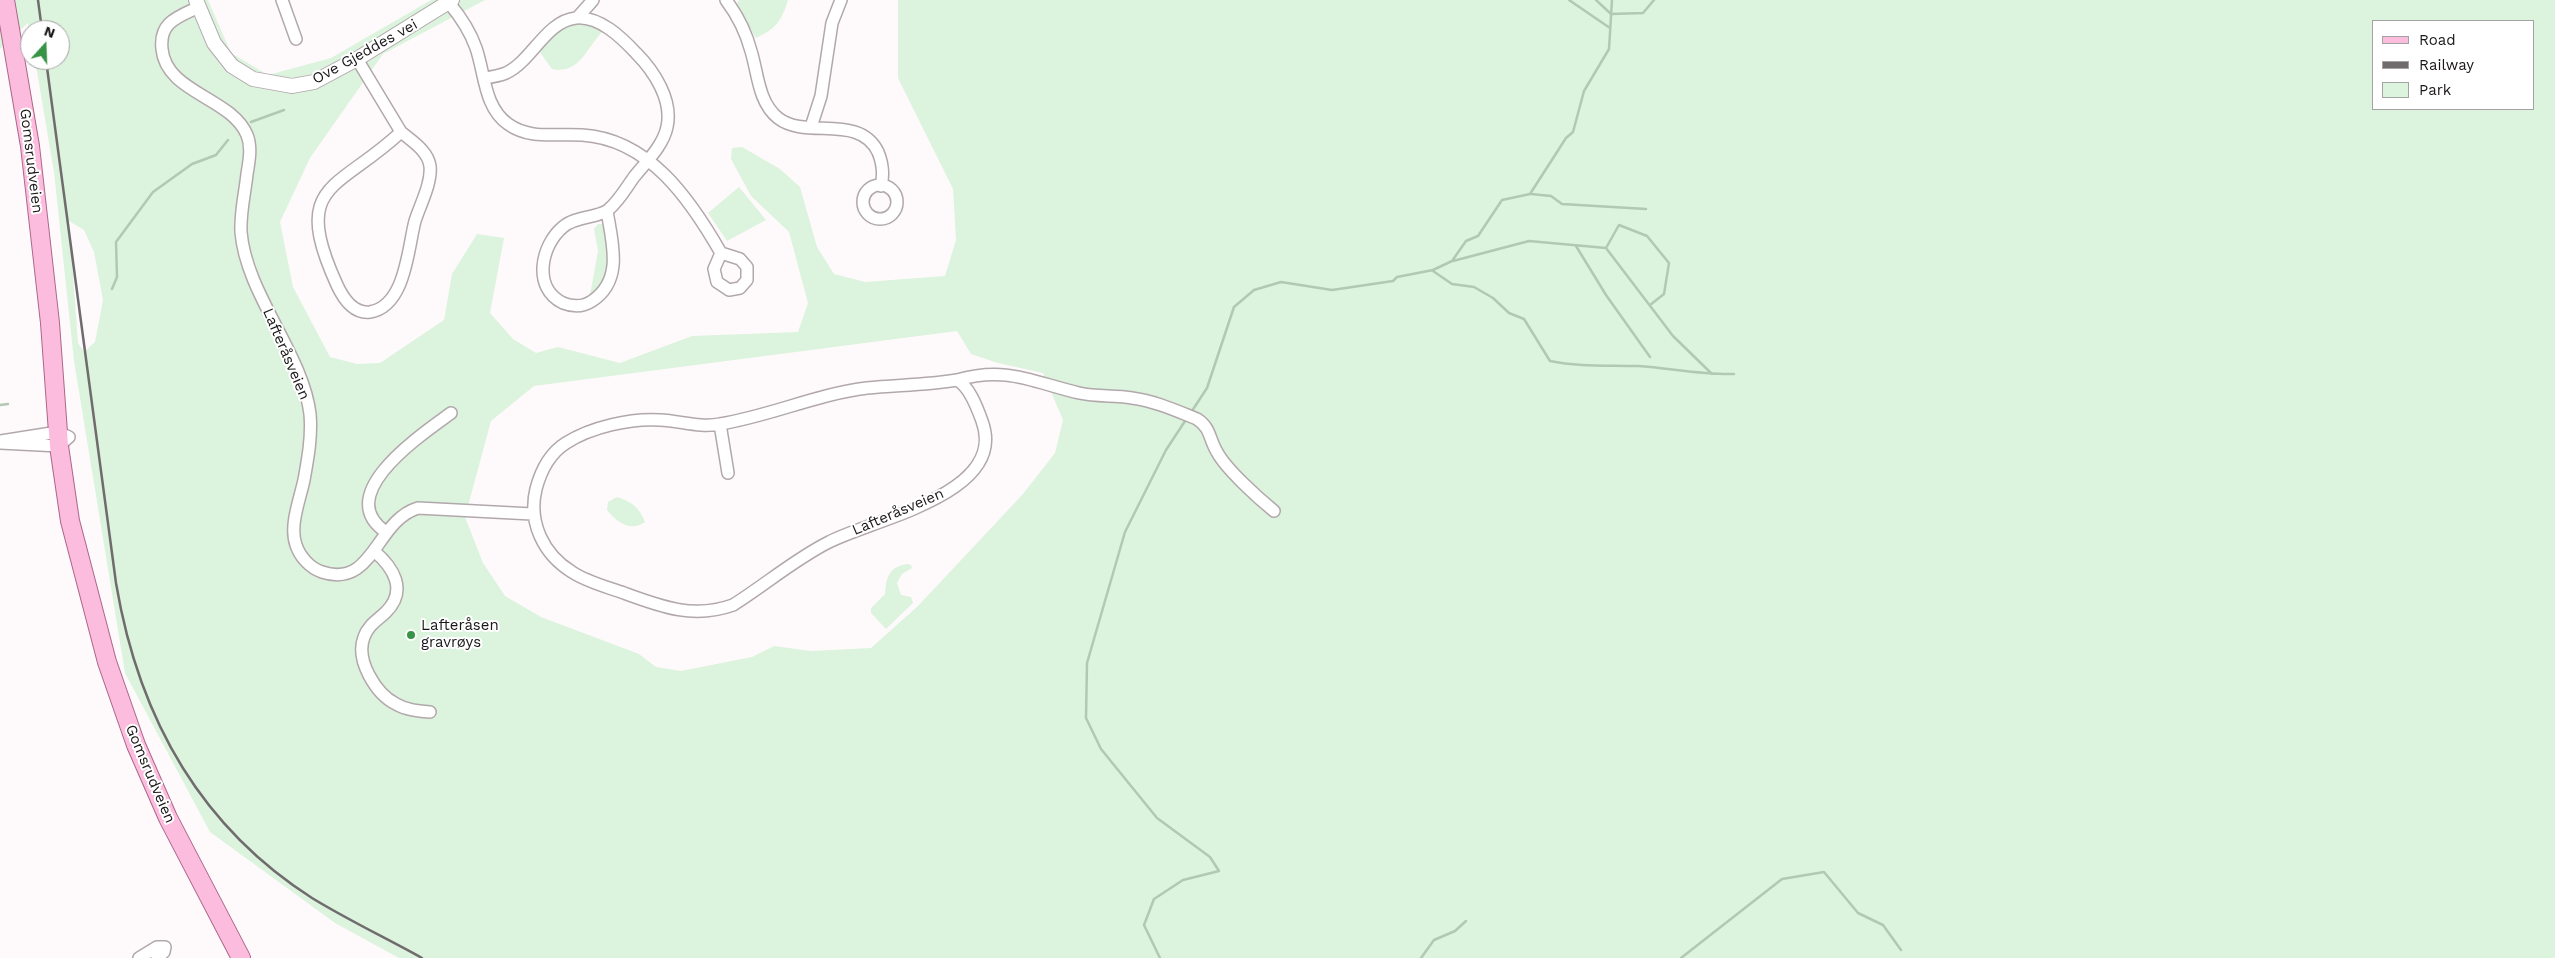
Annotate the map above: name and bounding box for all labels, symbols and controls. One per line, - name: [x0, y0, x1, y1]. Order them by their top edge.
- street label: Ove Gjeddes vei: [309, 16, 421, 88]
- north arrow: [20, 20, 70, 70]
- legend: [2372, 20, 2535, 110]
- text: N: [42, 23, 57, 41]
- text: Road: [2419, 31, 2456, 49]
- text: Railway: [2419, 56, 2474, 74]
- text: Park: [2419, 81, 2451, 99]
- street label: Gomsrudveien: [16, 108, 46, 214]
- street label: Lafteråsveien: [259, 305, 313, 403]
- street label: Lafteråsveien: [849, 485, 947, 539]
- place label: Lafteråsen gravrøys: [421, 617, 499, 652]
- marker: Lafteråsen gravrøys: [405, 629, 417, 641]
- street label: Gomsrudveien: [121, 722, 179, 826]

